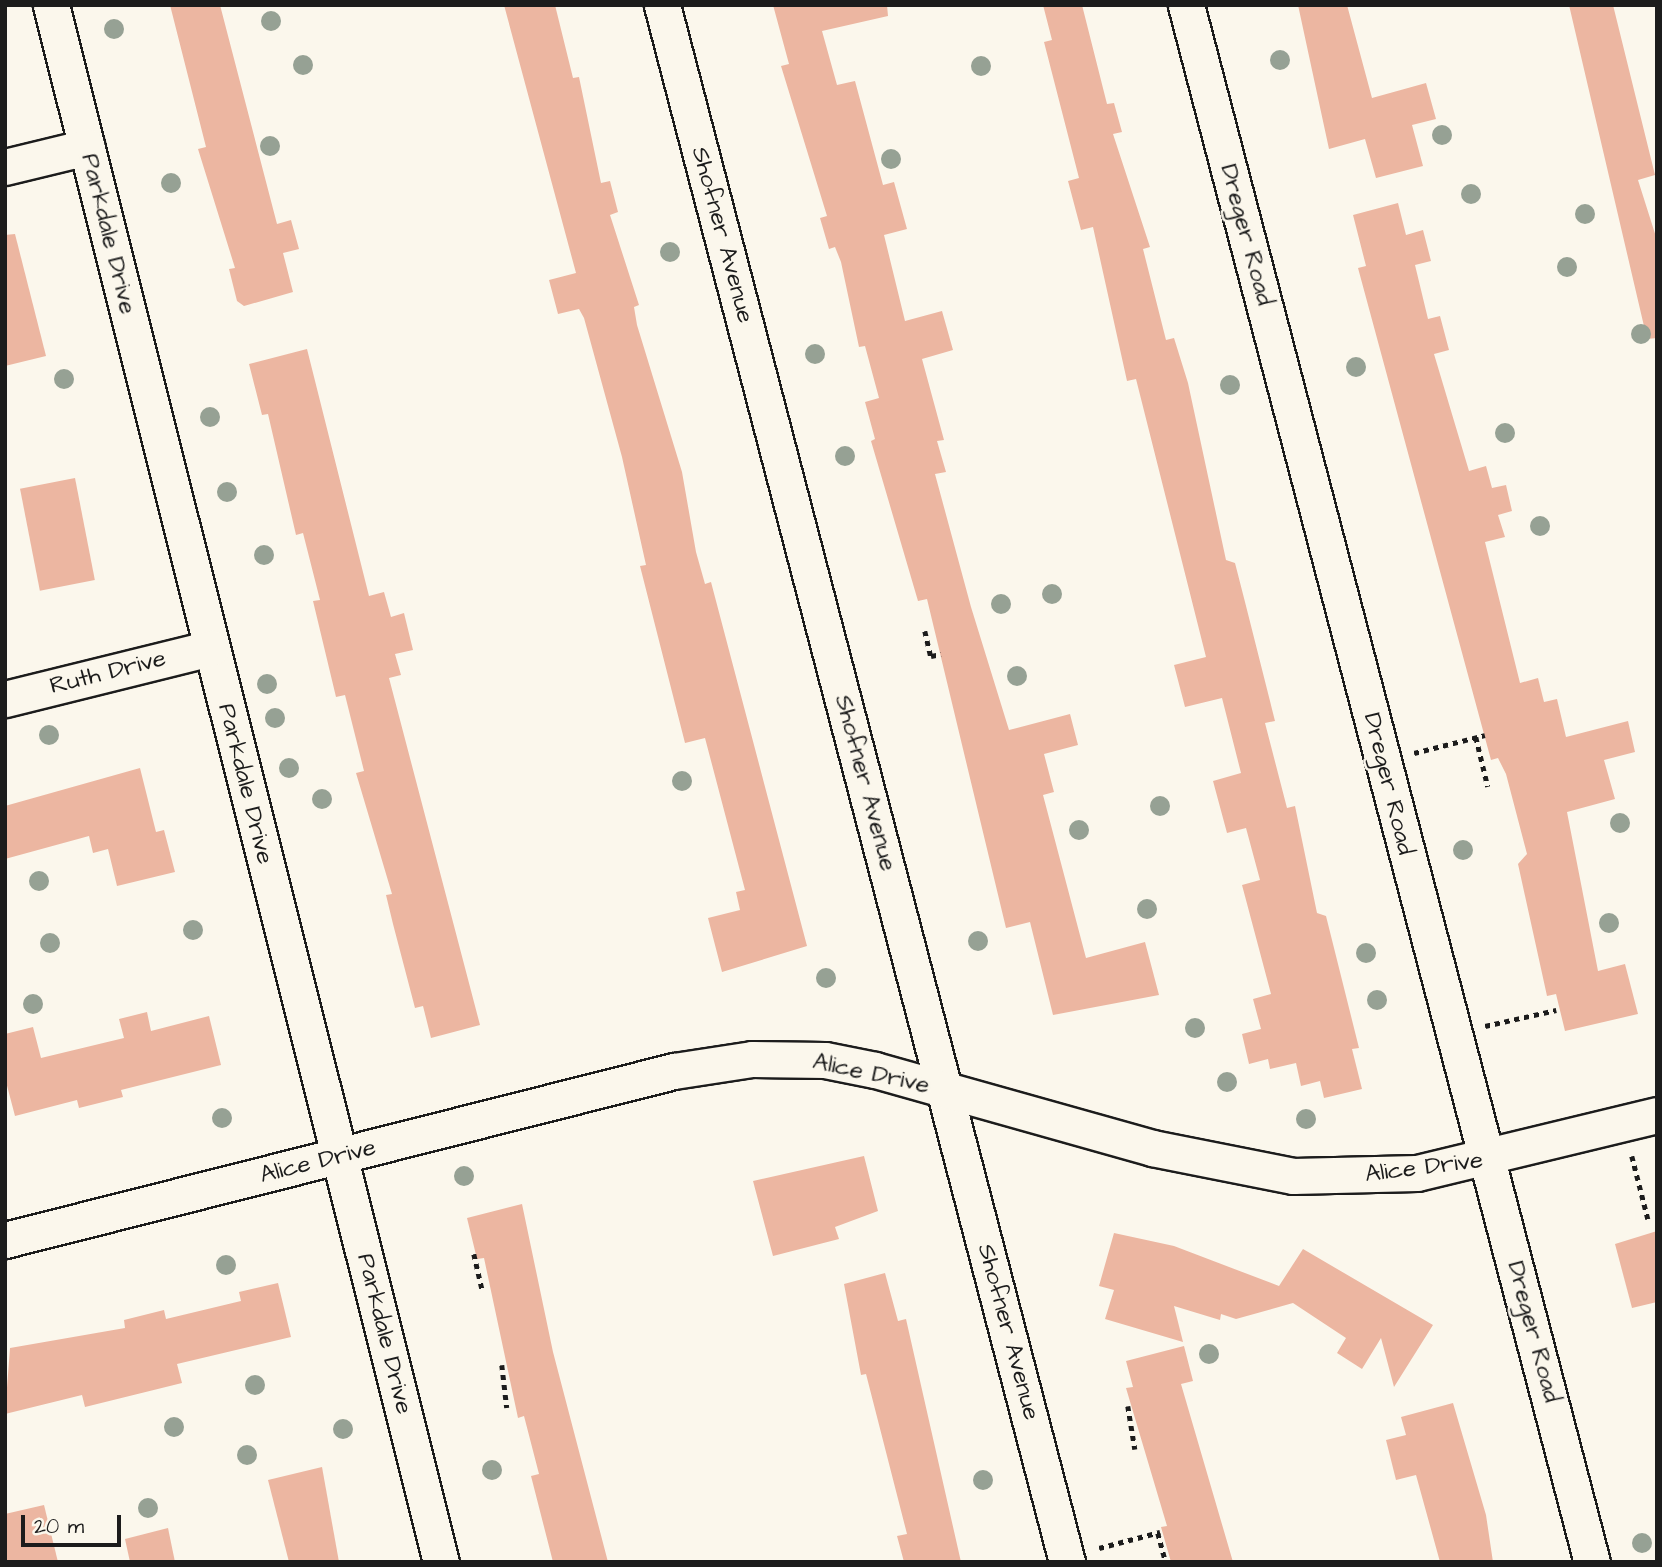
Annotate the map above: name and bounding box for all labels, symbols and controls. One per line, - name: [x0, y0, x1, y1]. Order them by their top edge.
- street label: Shofner Avenue: [685, 144, 759, 326]
- street label: Parkdale Drive: [74, 151, 142, 317]
- street label: Dreger Road: [1213, 161, 1279, 309]
- street label: Ruth Drive: [47, 645, 169, 701]
- street label: Shofner Avenue: [828, 692, 902, 874]
- street label: Parkdale Drive: [211, 701, 279, 867]
- street label: Dreger Road: [1356, 710, 1420, 858]
- street label: Alice Drive: [810, 1048, 932, 1100]
- street label: Alice Drive: [257, 1134, 379, 1190]
- street label: Alice Drive: [1363, 1146, 1485, 1190]
- street label: Shofner Avenue: [971, 1241, 1045, 1423]
- street label: Parkdale Drive: [350, 1251, 418, 1417]
- street label: Dreger Road: [1500, 1258, 1566, 1406]
- scale bar: [24, 1500, 124, 1544]
- text: 20 m: [34, 1512, 84, 1541]

